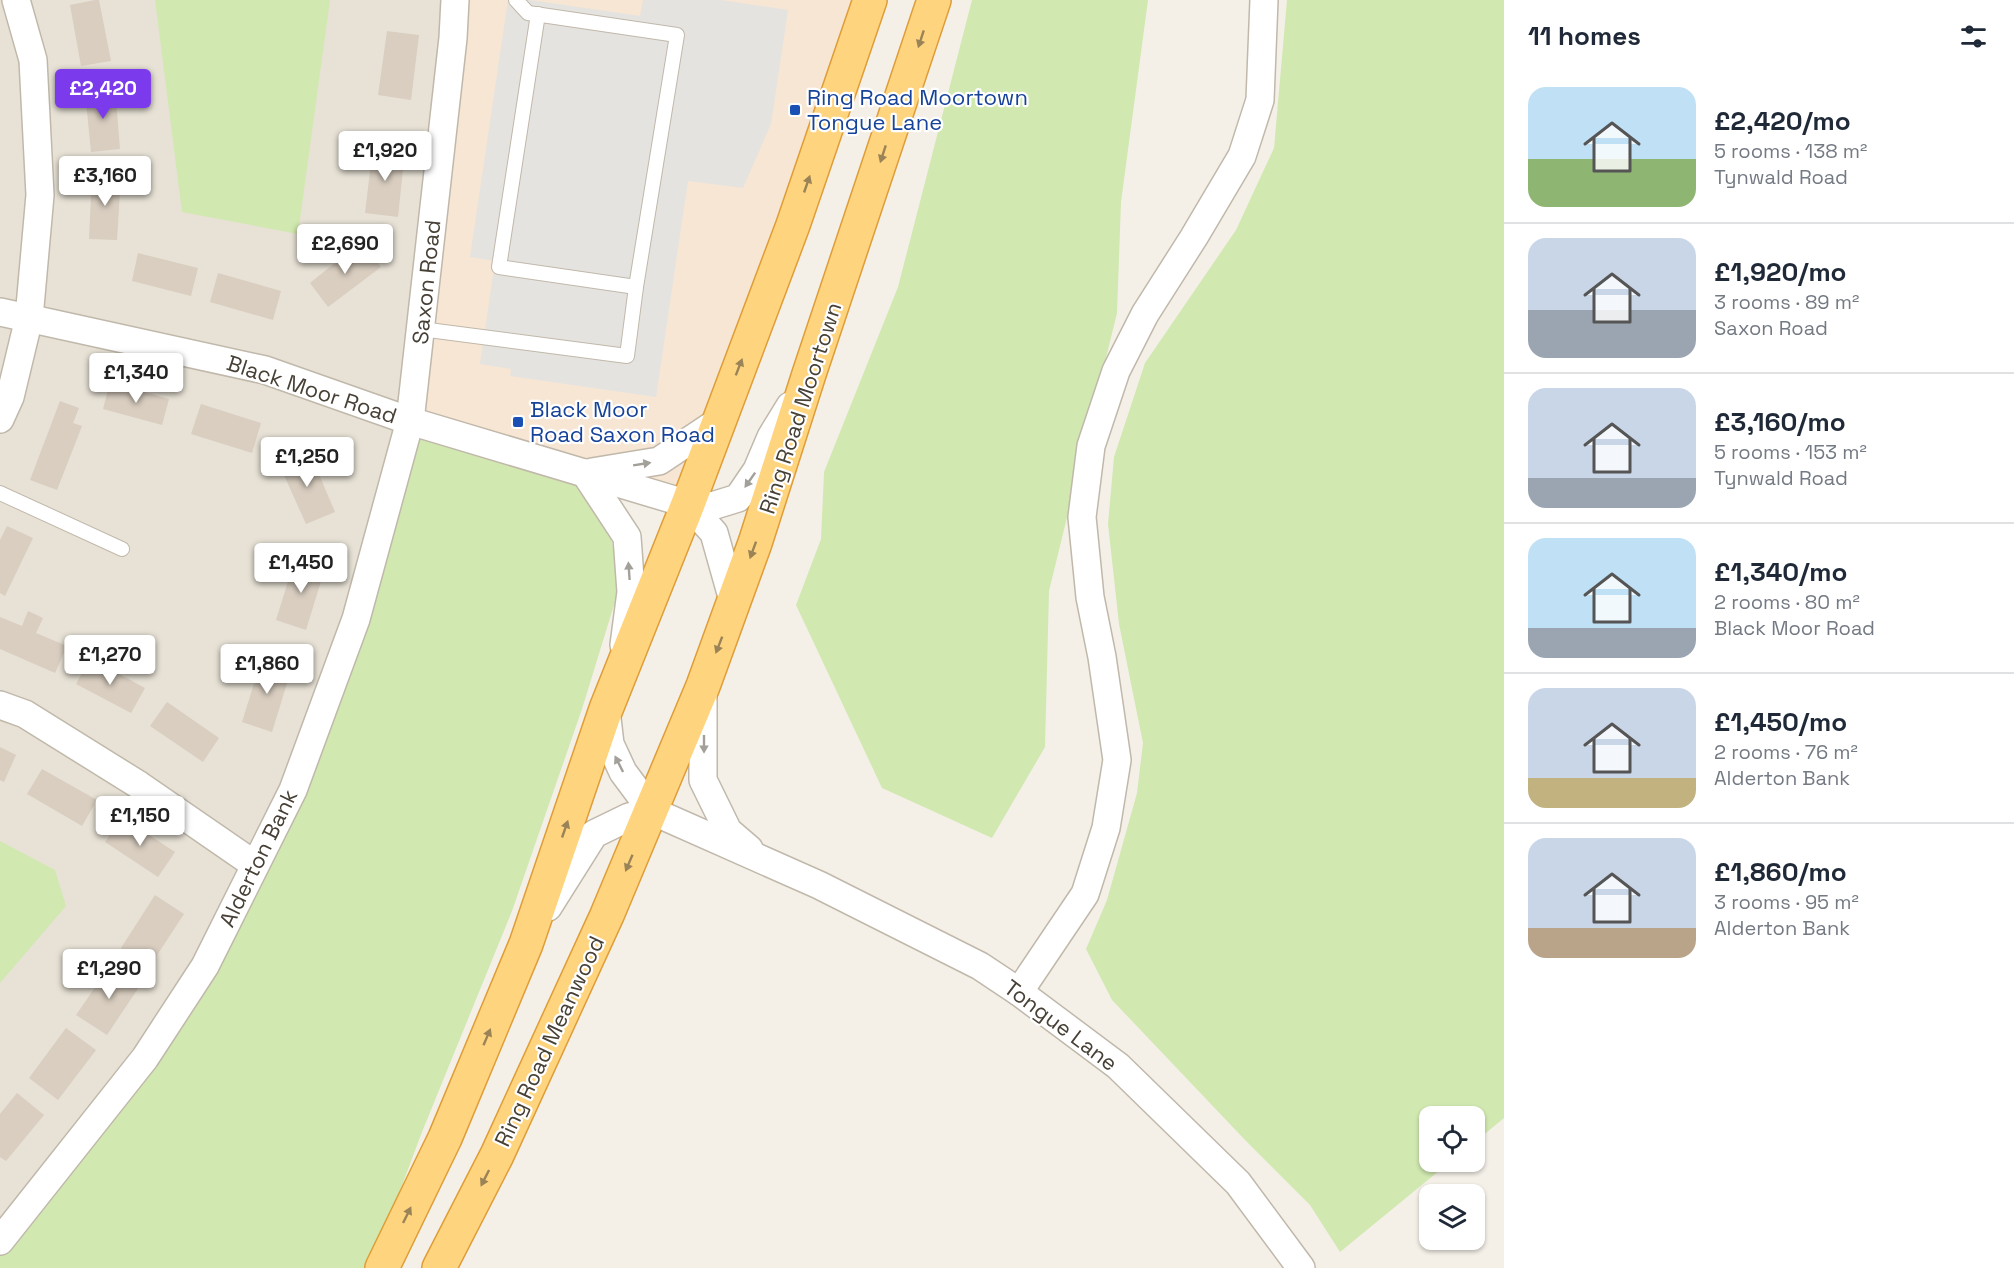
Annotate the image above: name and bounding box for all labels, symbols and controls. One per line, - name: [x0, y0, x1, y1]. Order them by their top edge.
- text: 11 homes: [1528, 19, 1641, 53]
- icon: filters: [1957, 20, 1990, 53]
- one-way arrow: [916, 30, 925, 48]
- pin: £2,420: [54, 69, 152, 120]
- text: £2,420: [69, 75, 137, 101]
- place label: Ring Road Moortown Tongue Lane: [807, 83, 1028, 136]
- marker: Ring Road Moortown Tongue Lane: [788, 103, 802, 117]
- text: £2,420/mo: [1714, 104, 1851, 138]
- icon: home: [1576, 111, 1648, 183]
- pin: £1,920: [336, 131, 434, 182]
- text: £1,920: [353, 137, 417, 163]
- text: 5 rooms · 138 m²: [1714, 138, 1867, 164]
- one-way arrow: [878, 145, 888, 163]
- pin: £3,160: [56, 156, 154, 207]
- text: £3,160: [73, 162, 137, 188]
- text: Tynwald Road: [1714, 164, 1848, 190]
- one-way arrow: [803, 175, 813, 193]
- street label: Saxon Road: [406, 218, 446, 346]
- pin: £2,690: [296, 224, 394, 275]
- text: £2,690: [311, 230, 379, 256]
- text: £1,920/mo: [1714, 255, 1847, 289]
- icon: home: [1576, 262, 1648, 334]
- text: 3 rooms · 89 m²: [1714, 289, 1859, 315]
- street label: Ring Road Moortown: [753, 299, 847, 517]
- text: Saxon Road: [1714, 315, 1828, 341]
- street label: Black Moor Road: [223, 348, 401, 430]
- pin: £1,340: [87, 353, 185, 404]
- one-way arrow: [735, 357, 745, 375]
- text: £1,340: [103, 359, 169, 385]
- place label: Black Moor Road Saxon Road: [530, 395, 715, 448]
- text: £3,160/mo: [1714, 405, 1846, 439]
- icon: home: [1576, 412, 1648, 484]
- marker: Black Moor Road Saxon Road: [511, 415, 525, 429]
- pin: £1,250: [258, 437, 356, 488]
- text: 5 rooms · 153 m²: [1714, 439, 1867, 465]
- text: £1,250: [275, 443, 339, 469]
- one-way arrow: [633, 459, 652, 468]
- text: Tynwald Road: [1714, 465, 1848, 491]
- one-way arrow: [745, 472, 756, 488]
- one-way arrow: [748, 541, 757, 559]
- pin: £1,450: [252, 543, 350, 594]
- text: £1,450: [268, 549, 334, 575]
- text: £1,340/mo: [1714, 555, 1847, 589]
- one-way arrow: [625, 561, 634, 580]
- icon: home: [1576, 562, 1648, 634]
- text: 2 rooms · 80 m²: [1714, 589, 1860, 615]
- text: Black Moor Road: [1714, 615, 1875, 641]
- pin: £1,270: [61, 635, 159, 686]
- one-way arrow: [713, 636, 723, 654]
- text: £1,270: [78, 641, 142, 667]
- pin: £1,860: [218, 644, 316, 695]
- text: £1,860: [235, 650, 300, 676]
- text: £1,450/mo: [1714, 705, 1847, 739]
- icon: home: [1576, 712, 1648, 784]
- one-way arrow: [699, 735, 709, 754]
- text: 2 rooms · 76 m²: [1714, 739, 1858, 765]
- one-way arrow: [615, 755, 624, 772]
- text: Alderton Bank: [1714, 765, 1850, 791]
- street label: Alderton Bank: [213, 784, 303, 931]
- pin: £1,150: [91, 796, 189, 847]
- text: £1,150: [110, 802, 170, 828]
- one-way arrow: [560, 820, 570, 838]
- one-way arrow: [624, 854, 634, 872]
- text: £1,860/mo: [1714, 855, 1847, 889]
- icon: home: [1576, 862, 1648, 934]
- text: 3 rooms · 95 m²: [1714, 889, 1859, 915]
- text: Alderton Bank: [1714, 915, 1850, 941]
- street label: Ring Road Meanwood: [488, 931, 610, 1151]
- pin: £1,290: [60, 949, 158, 1000]
- text: £1,290: [77, 955, 141, 981]
- street label: Tongue Lane: [999, 973, 1123, 1077]
- one-way arrow: [482, 1028, 492, 1046]
- map controls: [1419, 1106, 1485, 1250]
- button: locate: [1419, 1106, 1485, 1172]
- one-way arrow: [480, 1169, 490, 1186]
- button: layers: [1419, 1184, 1485, 1250]
- one-way arrow: [403, 1207, 412, 1224]

